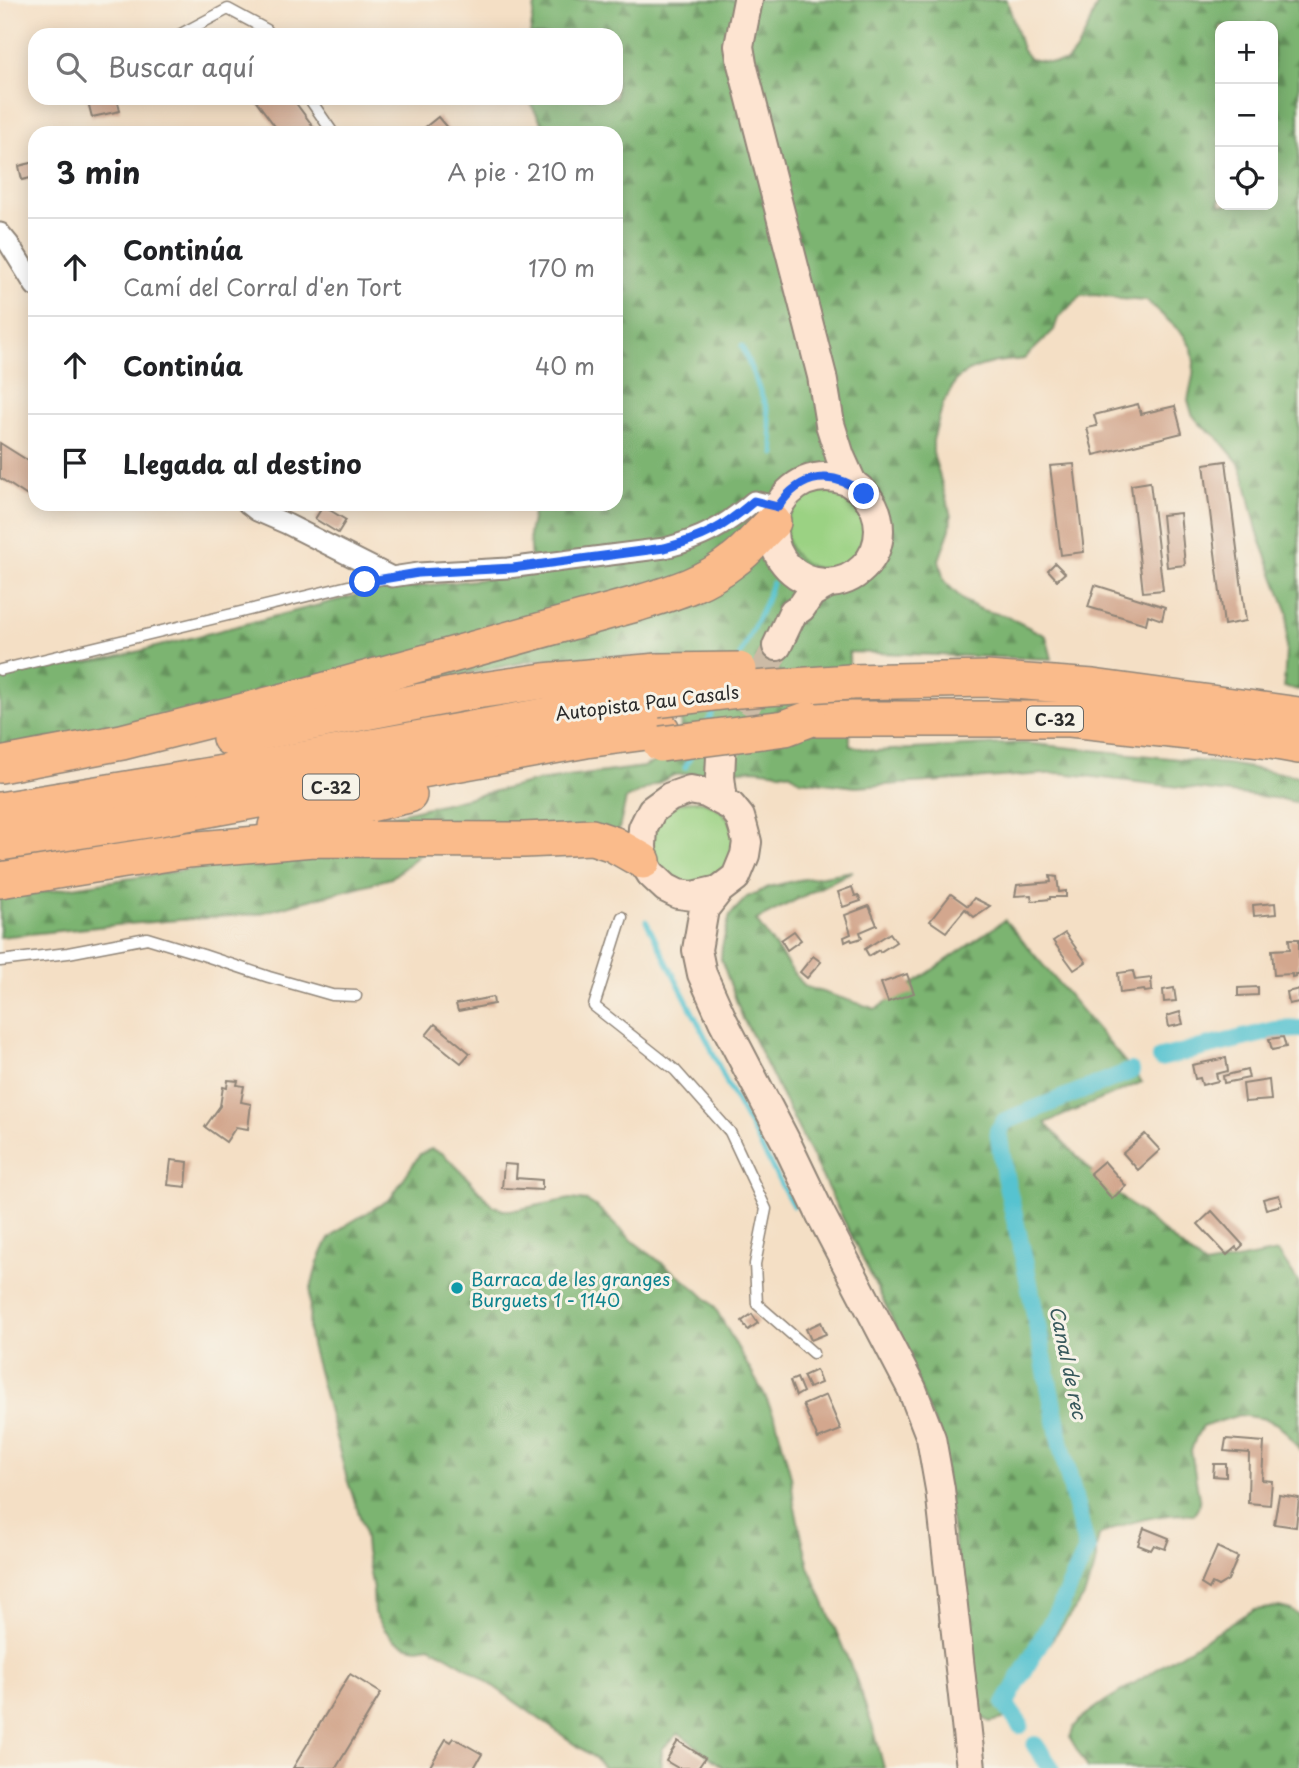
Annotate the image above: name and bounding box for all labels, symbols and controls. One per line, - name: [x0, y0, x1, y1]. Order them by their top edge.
- map controls: [1215, 21, 1278, 210]
- button: +: [1215, 21, 1278, 84]
- search box: [28, 28, 623, 105]
- text: Buscar aquí: [108, 47, 254, 86]
- icon: search: [52, 48, 90, 86]
- button: −: [1215, 84, 1278, 147]
- button: locate: [1215, 147, 1278, 210]
- text: 3 min: [56, 149, 141, 194]
- text: A pie · 210 m: [448, 154, 595, 189]
- text: Continúa: [123, 230, 243, 269]
- icon: ahead: [56, 248, 94, 286]
- text: 170 m: [528, 250, 595, 285]
- text: Camí del Corral d'en Tort: [123, 269, 402, 304]
- icon: ahead: [56, 346, 94, 384]
- text: Continúa: [123, 346, 243, 385]
- text: 40 m: [535, 348, 595, 383]
- icon: arrive: [56, 444, 94, 482]
- text: Llegada al destino: [123, 444, 362, 483]
- route end: [848, 478, 879, 509]
- route start: [349, 566, 380, 597]
- street label: Autopista Pau Casals: [554, 677, 740, 727]
- road number: C-32: [1027, 706, 1083, 732]
- road number: C-32: [303, 774, 359, 800]
- place label: Barraca de les granges Burguets 1 - 1140: [471, 1265, 670, 1313]
- marker: Barraca de les granges Burguets 1 - 1140: [449, 1280, 465, 1296]
- water label: Canal de rec: [1043, 1303, 1095, 1423]

